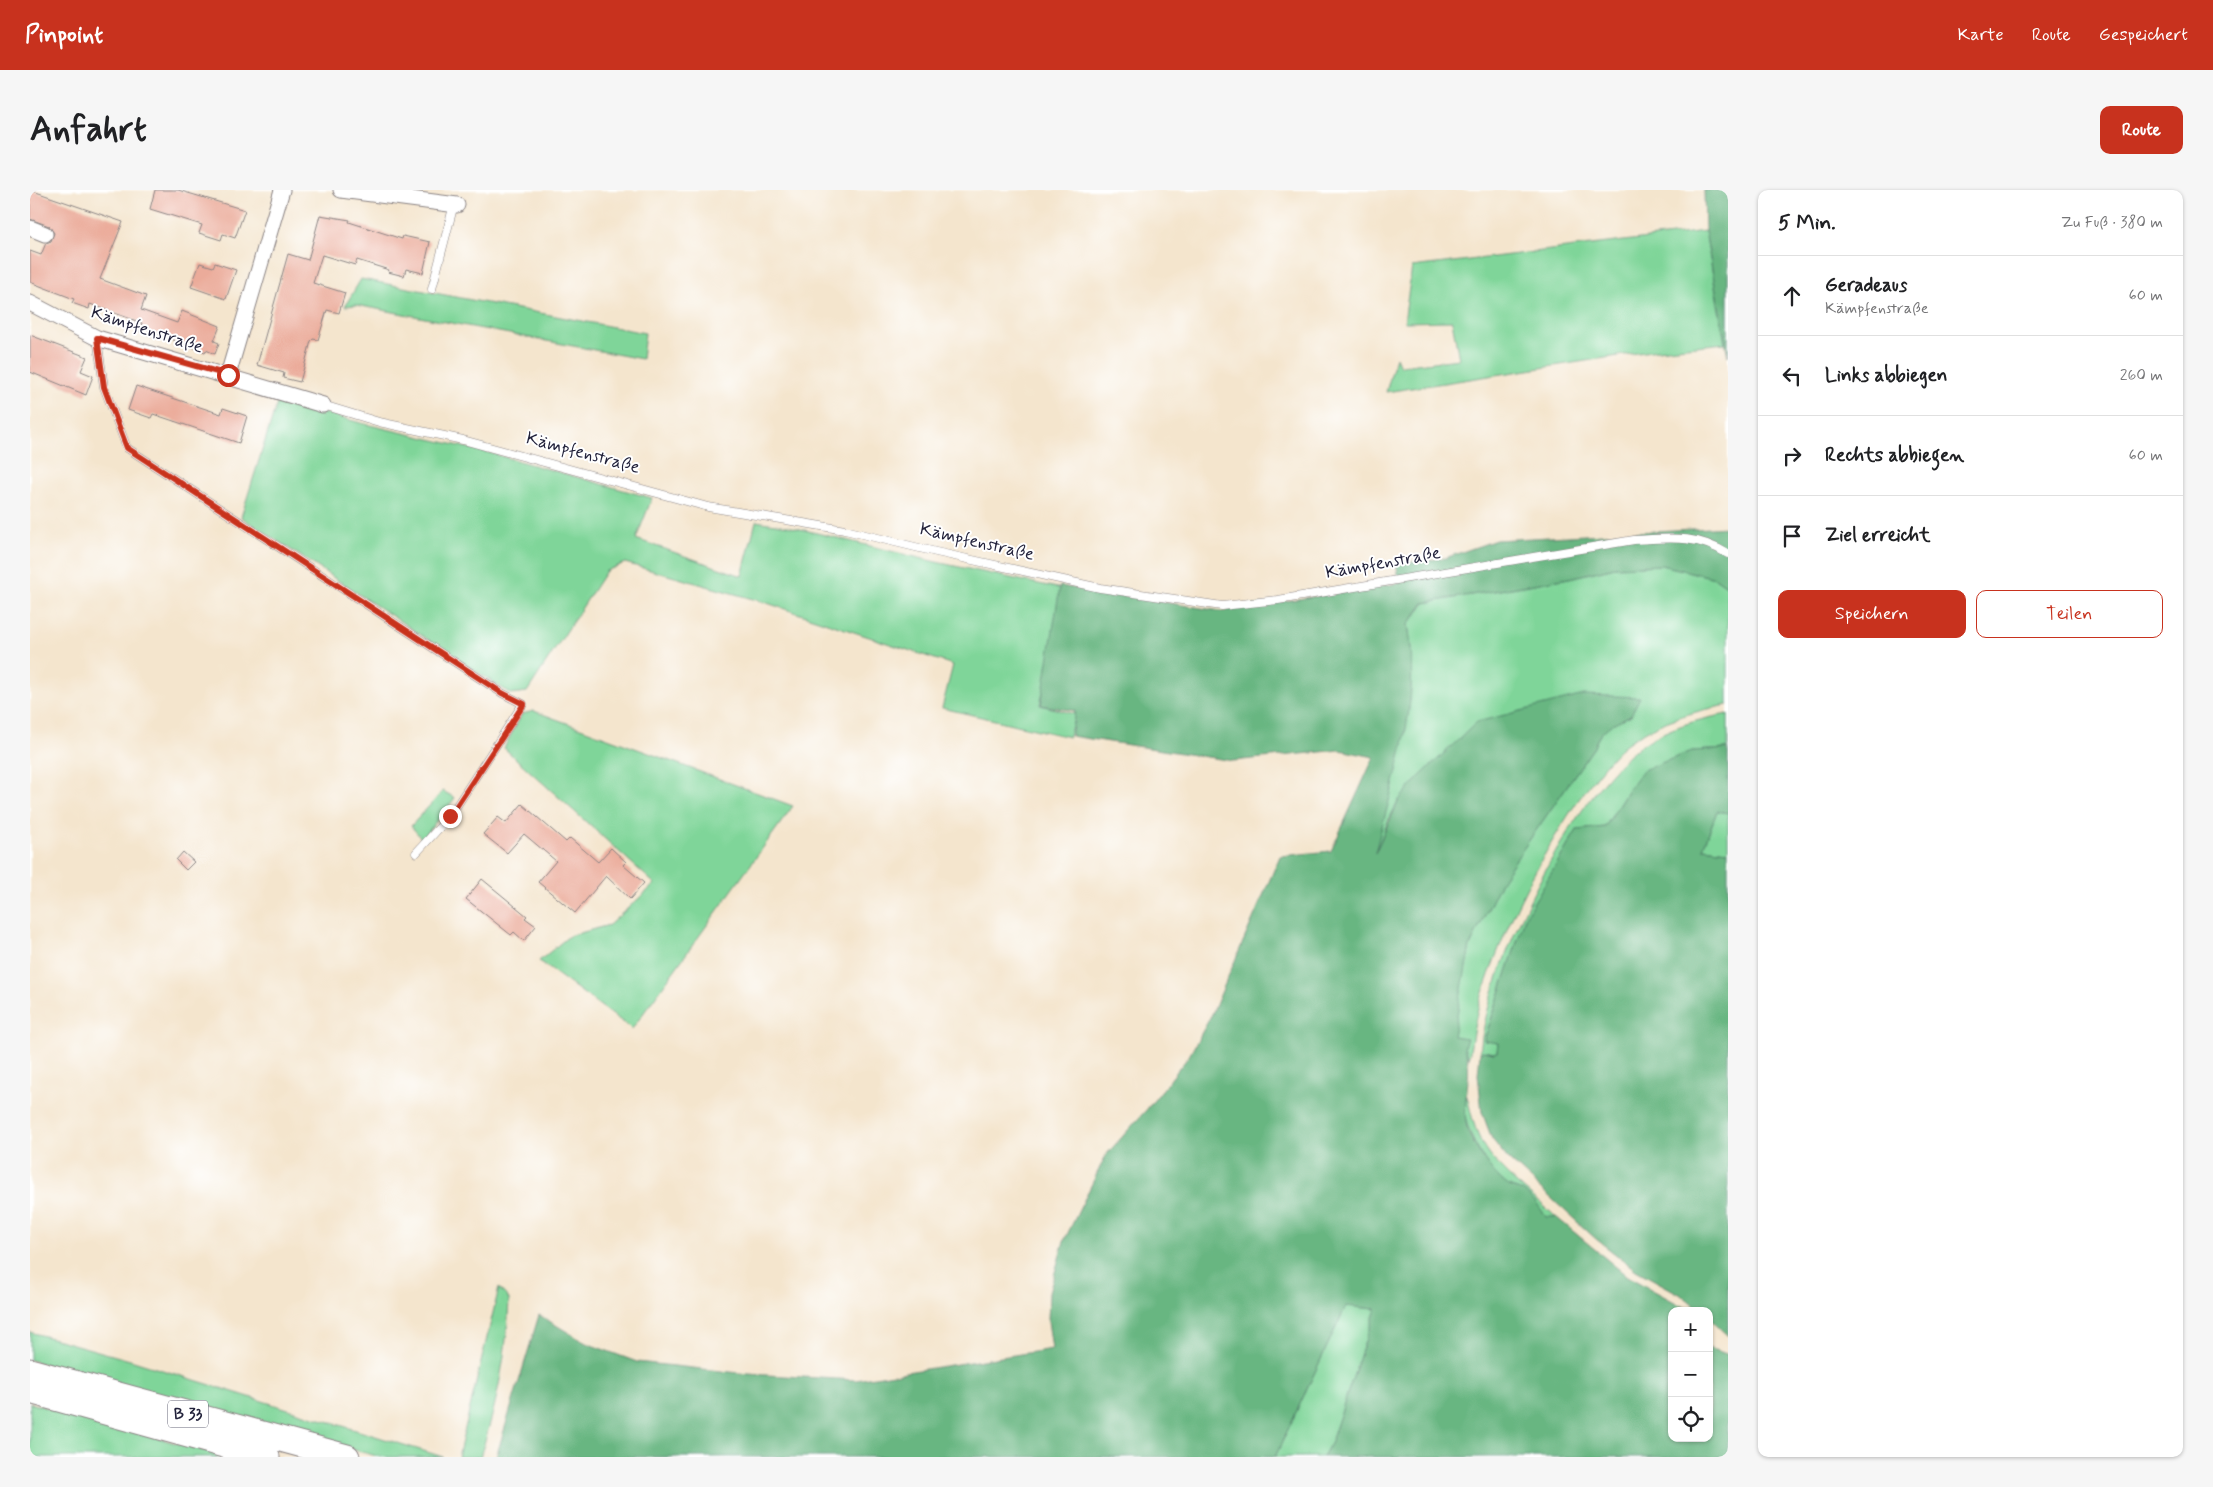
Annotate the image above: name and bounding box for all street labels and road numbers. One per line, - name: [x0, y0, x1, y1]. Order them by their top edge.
- street label: Kämpfenstraße: [88, 301, 206, 359]
- street label: Kämpfenstraße: [524, 426, 643, 480]
- street label: Kämpfenstraße: [917, 517, 1037, 567]
- street label: Kämpfenstraße: [1323, 541, 1443, 585]
- road number: B 33: [168, 1400, 208, 1428]

